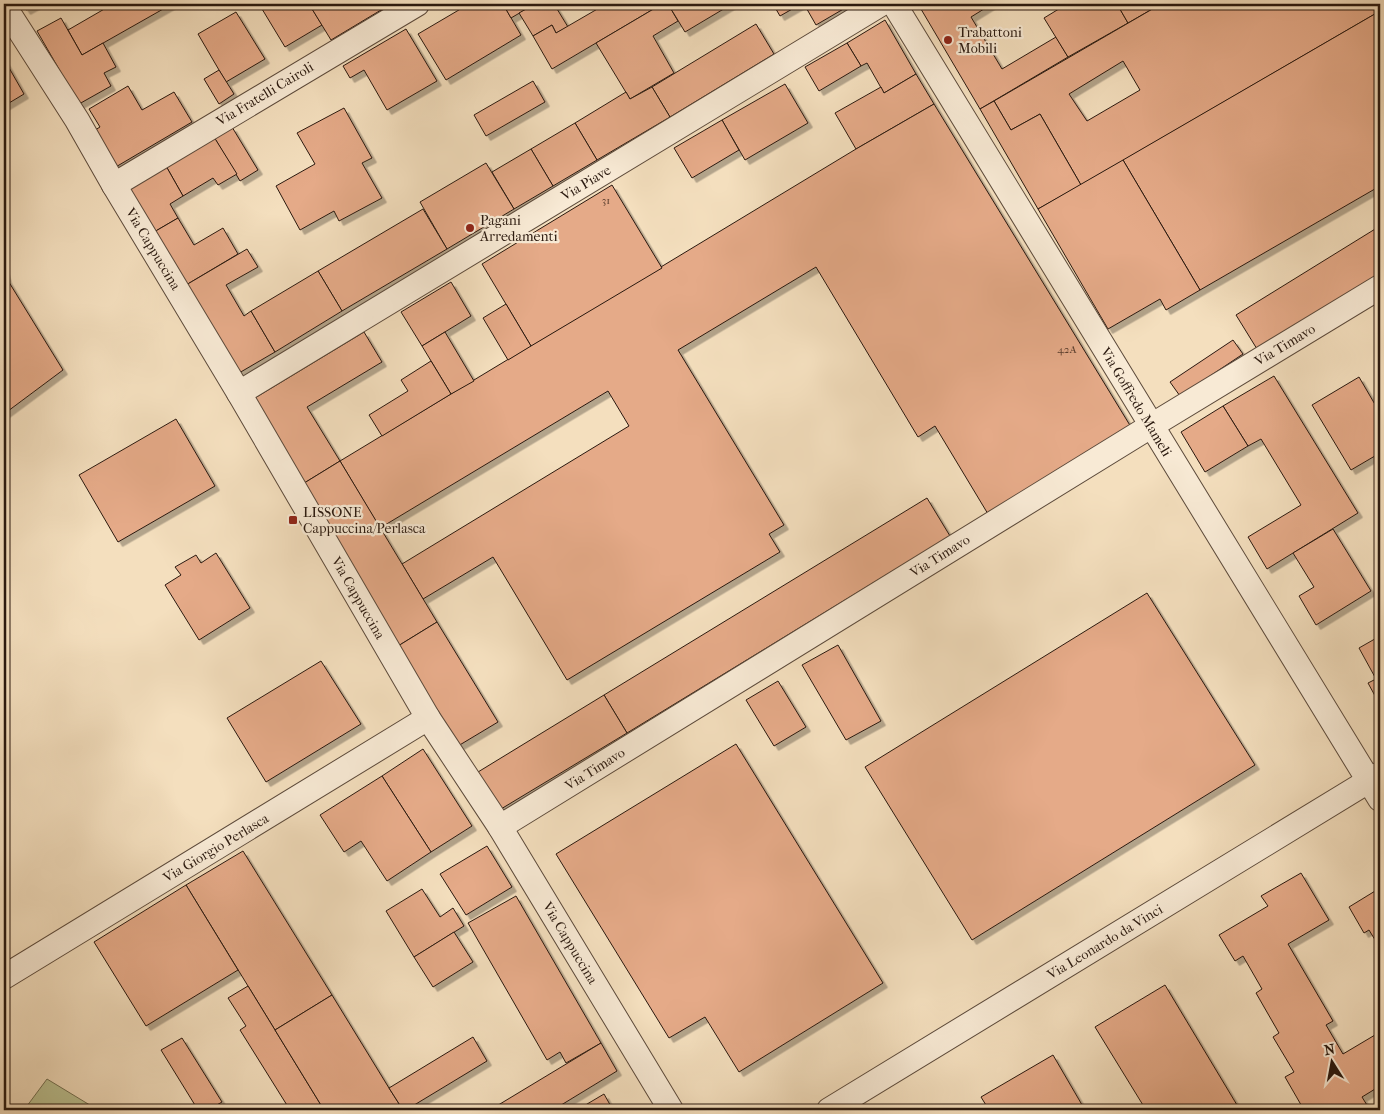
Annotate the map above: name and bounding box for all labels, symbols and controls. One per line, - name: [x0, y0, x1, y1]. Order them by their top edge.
- place label: Trabattoni Mobili: [958, 24, 1022, 57]
- marker: Trabattoni Mobili: [942, 34, 954, 46]
- street label: Via Fratelli Cairoli: [213, 58, 317, 130]
- street label: Via Piave: [557, 161, 614, 205]
- house number: 31: [602, 194, 610, 207]
- street label: Via Cappuccina: [121, 204, 184, 294]
- place label: Pagani Arredamenti: [479, 212, 558, 245]
- marker: Pagani Arredamenti: [464, 222, 476, 234]
- street label: Via Timavo: [1251, 320, 1318, 370]
- house number: 42A: [1057, 343, 1078, 356]
- street label: Via Goffredo Mameli: [1096, 344, 1175, 460]
- place label: LISSONE Cappuccina/Perlasca: [303, 504, 426, 537]
- marker: LISSONE Cappuccina/Perlasca: [287, 514, 299, 526]
- street label: Via Timavo: [906, 531, 973, 582]
- street label: Via Cappuccina: [327, 553, 389, 643]
- street label: Via Timavo: [561, 744, 628, 795]
- street label: Via Giorgio Perlasca: [159, 809, 272, 887]
- street label: Via Cappuccina: [538, 898, 601, 988]
- street label: Via Leonardo da Vinci: [1043, 901, 1166, 984]
- north arrow: [1306, 1036, 1356, 1086]
- text: N: [1323, 1040, 1337, 1059]

